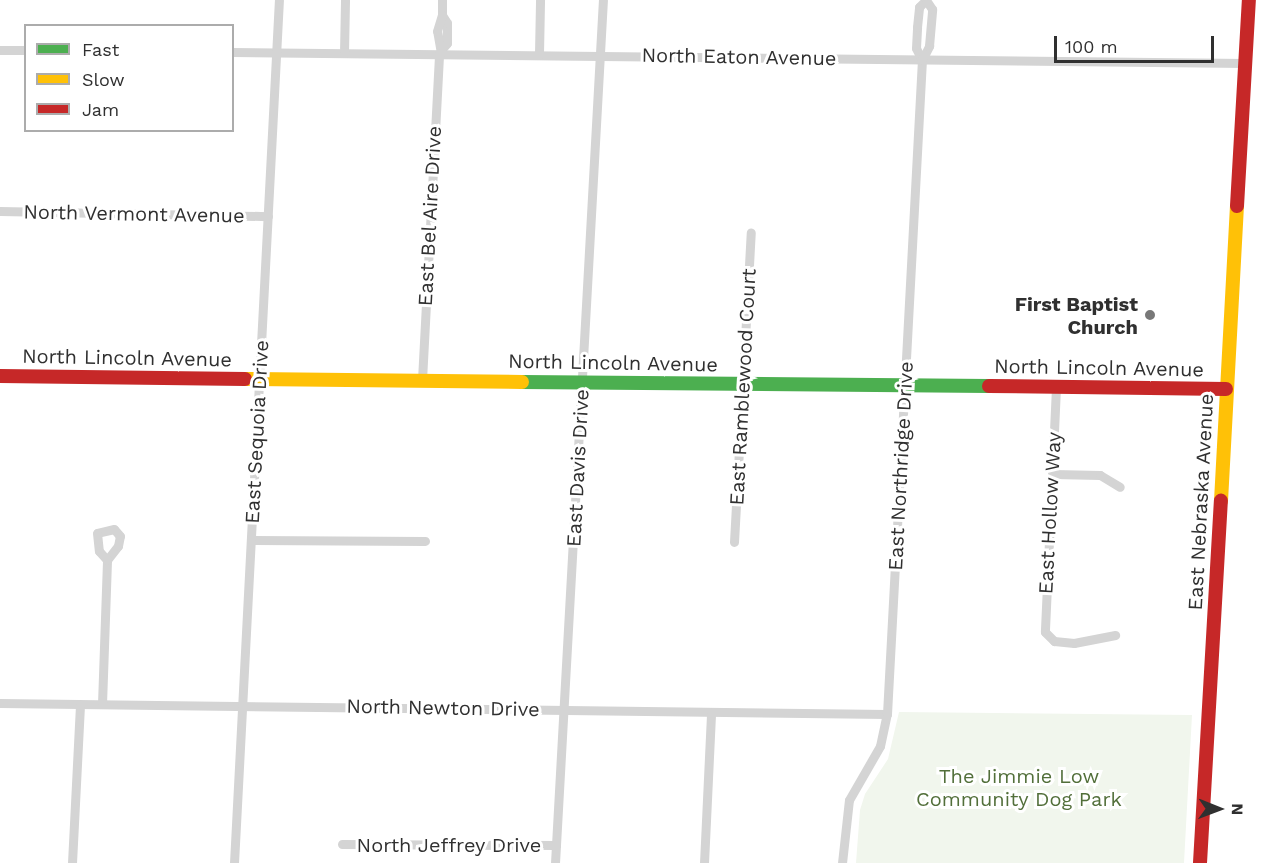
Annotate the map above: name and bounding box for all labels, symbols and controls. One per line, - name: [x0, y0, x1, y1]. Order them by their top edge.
- legend: [24, 24, 234, 132]
- scale bar: [1057, 24, 1218, 62]
- text: 100 m: [1065, 36, 1118, 57]
- text: Fast: [82, 39, 119, 60]
- street label: North Eaton Avenue: [641, 43, 837, 71]
- text: Slow: [82, 69, 125, 90]
- text: Jam: [82, 99, 119, 120]
- street label: East Bel Aire Drive: [413, 125, 447, 307]
- street label: North Vermont Avenue: [22, 200, 246, 228]
- street label: East Ramblewood Court: [725, 268, 761, 506]
- place label: First Baptist Church: [1015, 292, 1138, 339]
- marker: First Baptist Church: [1143, 308, 1157, 322]
- street label: East Sequoia Drive: [240, 339, 274, 525]
- street label: North Lincoln Avenue: [22, 344, 232, 372]
- street label: North Lincoln Avenue: [508, 349, 718, 377]
- street label: North Lincoln Avenue: [994, 354, 1204, 382]
- street label: East Northridge Drive: [884, 361, 918, 571]
- street label: East Davis Drive: [562, 388, 594, 548]
- street label: East Nebraska Avenue: [1183, 392, 1219, 612]
- street label: East Hollow Way: [1034, 431, 1066, 595]
- street label: North Newton Drive: [346, 694, 540, 722]
- park label: The Jimmie Low Community Dog Park: [916, 765, 1122, 812]
- north arrow: [1189, 779, 1249, 839]
- text: N: [1228, 803, 1247, 815]
- street label: North Jeffrey Drive: [356, 833, 542, 857]

